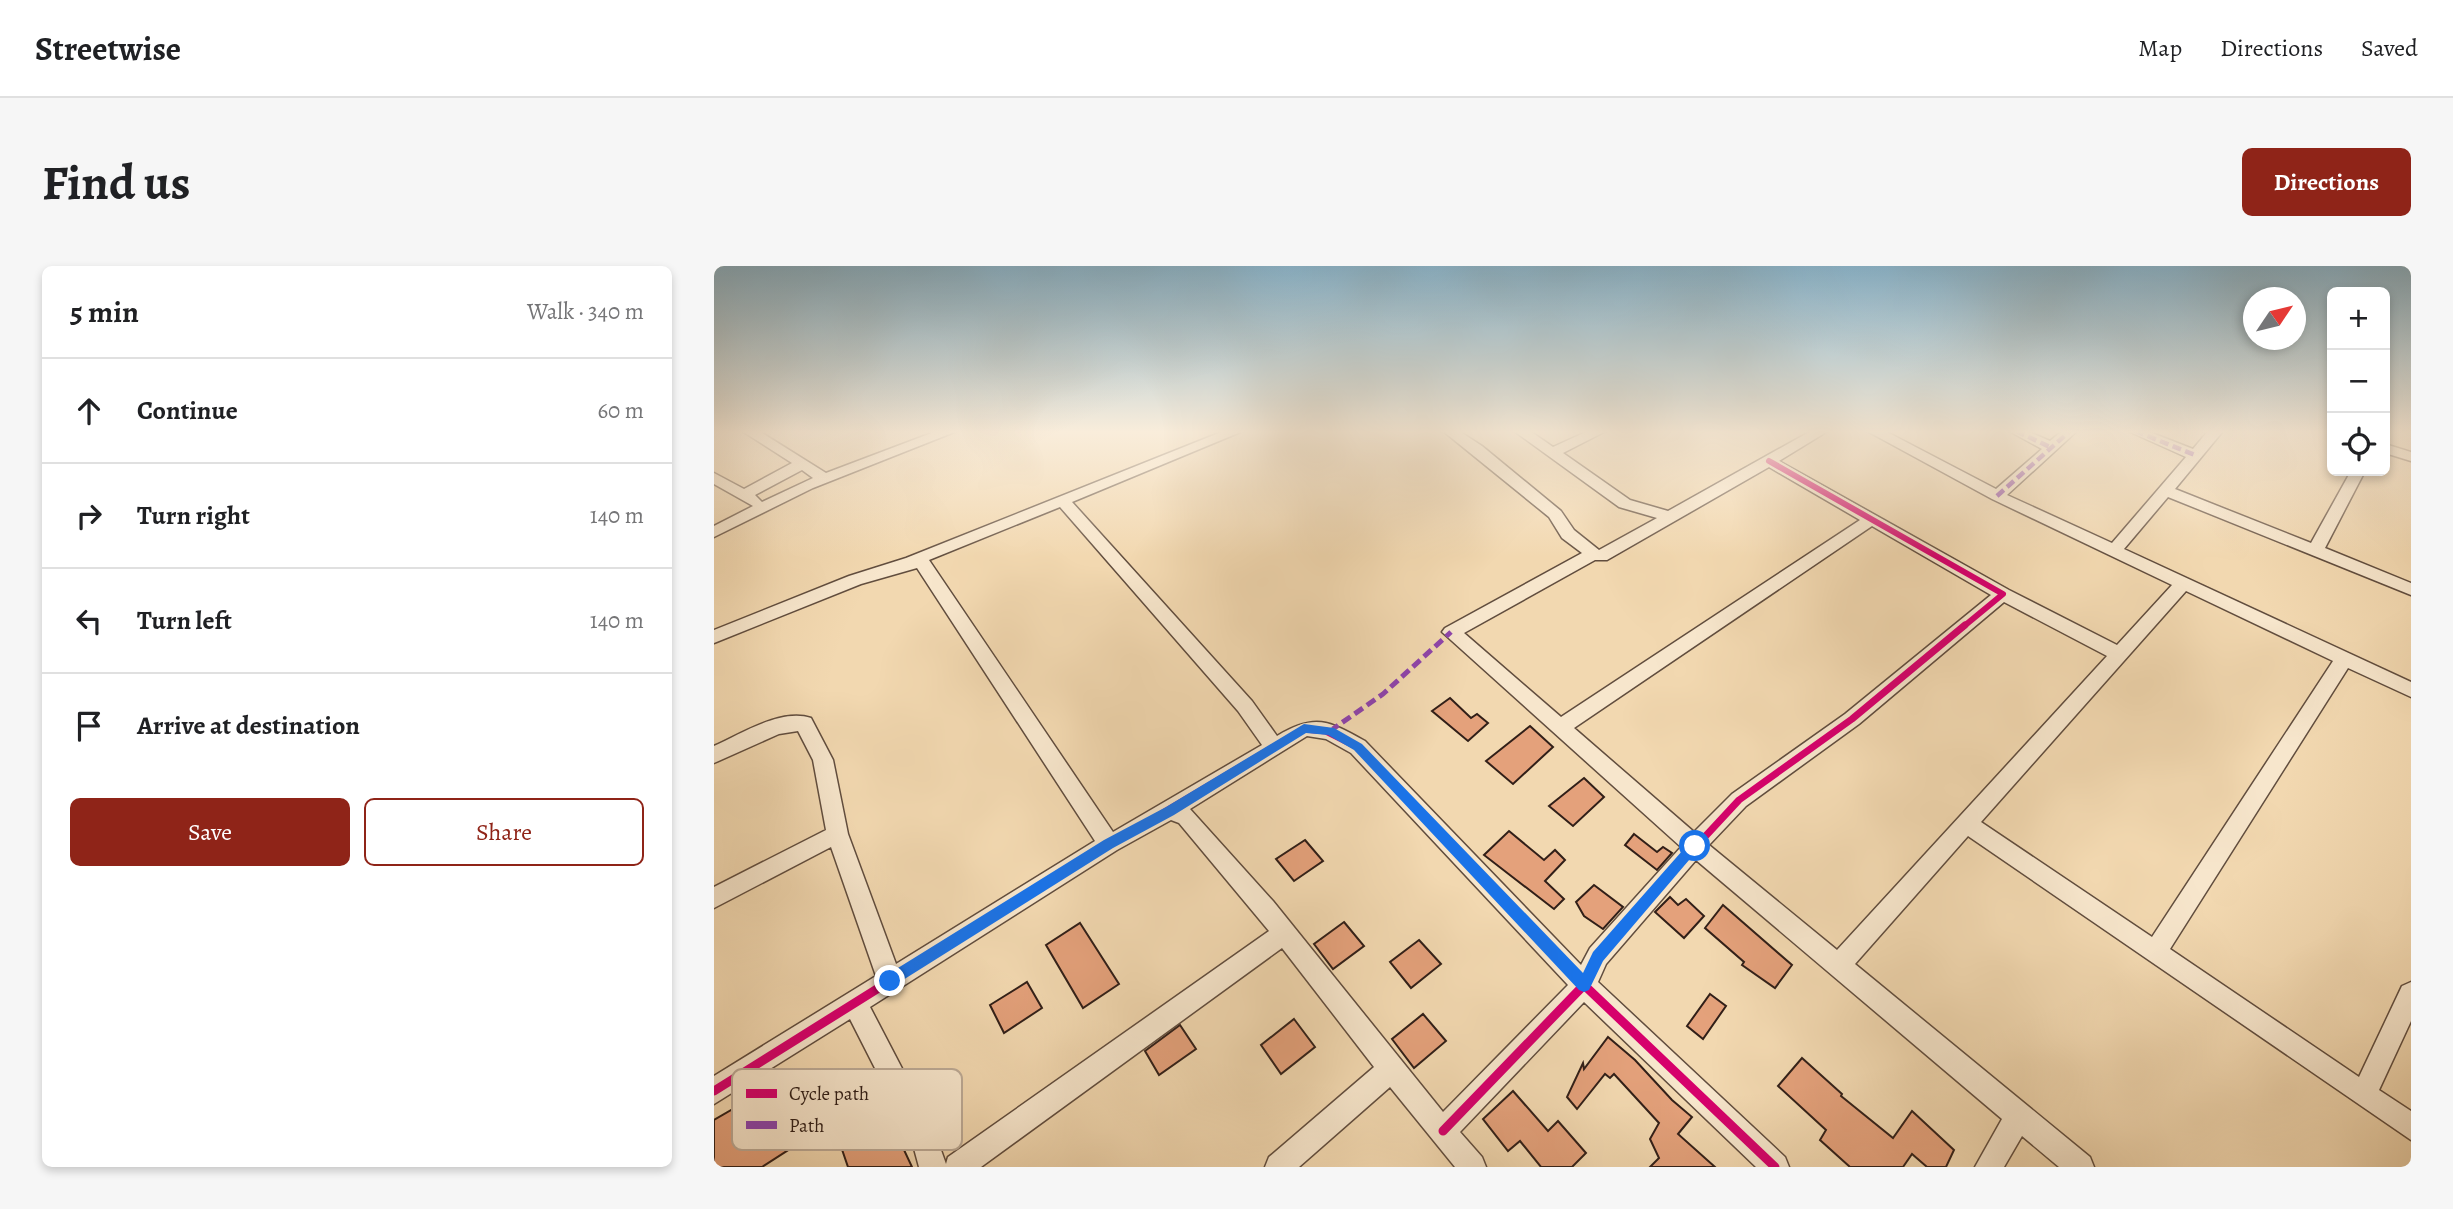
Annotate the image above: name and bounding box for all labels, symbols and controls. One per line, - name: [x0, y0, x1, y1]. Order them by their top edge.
- text: Streetwise: [35, 26, 181, 71]
- text: Map: [2138, 32, 2182, 64]
- text: Directions: [2220, 32, 2323, 64]
- text: Saved: [2361, 32, 2418, 64]
- button: Directions: [2242, 148, 2411, 216]
- text: Find us: [42, 149, 190, 216]
- north arrow: [2243, 287, 2306, 350]
- map controls: [2327, 287, 2390, 476]
- button: +: [2327, 287, 2390, 350]
- text: 5 min: [70, 292, 139, 332]
- text: Walk · 340 m: [527, 296, 644, 327]
- button: −: [2327, 350, 2390, 413]
- icon: ahead: [70, 392, 108, 430]
- text: Continue: [137, 393, 238, 428]
- text: 60 m: [597, 395, 644, 426]
- button: locate: [2327, 413, 2390, 476]
- icon: right: [70, 497, 108, 535]
- text: Turn right: [137, 498, 250, 533]
- text: 140 m: [590, 500, 644, 531]
- icon: left: [70, 602, 108, 640]
- text: Turn left: [137, 603, 232, 638]
- text: 140 m: [590, 605, 644, 636]
- icon: arrive: [70, 707, 108, 745]
- text: Arrive at destination: [137, 708, 360, 743]
- button: Save: [70, 798, 350, 866]
- button: Share: [364, 798, 644, 866]
- route start: [1679, 830, 1710, 861]
- route end: [874, 965, 905, 996]
- legend: [732, 1069, 962, 1150]
- text: Cycle path: [789, 1081, 869, 1107]
- text: Path: [789, 1113, 824, 1139]

